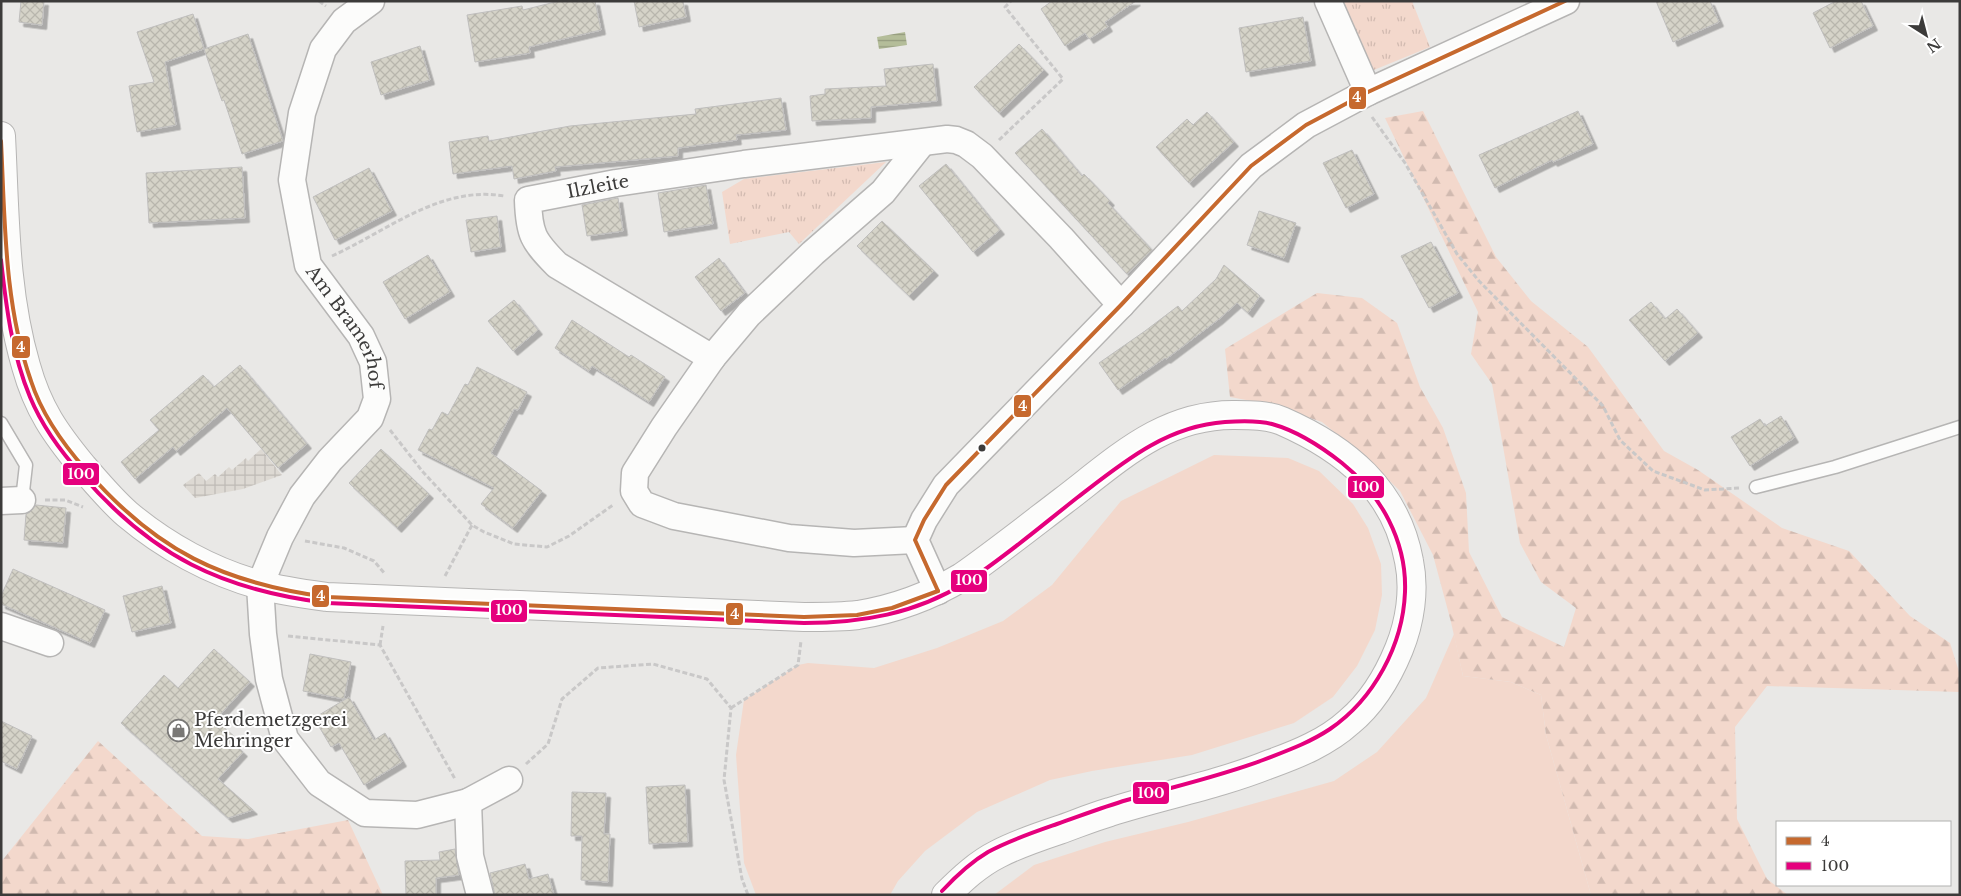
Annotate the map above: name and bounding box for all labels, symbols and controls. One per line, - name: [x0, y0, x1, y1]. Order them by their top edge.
- north arrow: [1901, 10, 1951, 60]
- text: N: [1923, 34, 1944, 57]
- line badge: 4: [1348, 86, 1367, 110]
- text: 4: [1352, 88, 1362, 106]
- street label: Ilzleite: [565, 170, 630, 203]
- street label: Am Bramerhof: [301, 260, 387, 392]
- line badge: 4: [11, 335, 31, 359]
- text: 4: [16, 338, 26, 356]
- line badge: 4: [1013, 394, 1032, 418]
- text: 4: [1018, 397, 1028, 415]
- unlabelled marker: [977, 443, 987, 453]
- line badge: 100: [62, 462, 100, 486]
- text: 100: [67, 465, 95, 483]
- line badge: 100: [1347, 475, 1385, 499]
- text: 100: [1352, 478, 1380, 496]
- line badge: 100: [950, 569, 988, 593]
- text: 100: [955, 571, 983, 589]
- line badge: 4: [311, 584, 330, 608]
- text: 4: [316, 587, 326, 605]
- line badge: 100: [490, 599, 528, 623]
- text: 100: [495, 601, 523, 619]
- line badge: 4: [725, 602, 744, 626]
- text: 4: [730, 605, 740, 623]
- place label: Pferdemetzgerei Mehringer: [194, 709, 347, 752]
- shop icon: Pferdemetzgerei Mehringer: [166, 718, 190, 742]
- line badge: 100: [1132, 781, 1170, 805]
- text: 100: [1137, 784, 1165, 802]
- legend: [1776, 821, 1951, 886]
- text: 4: [1821, 831, 1830, 850]
- text: 100: [1821, 856, 1849, 875]

